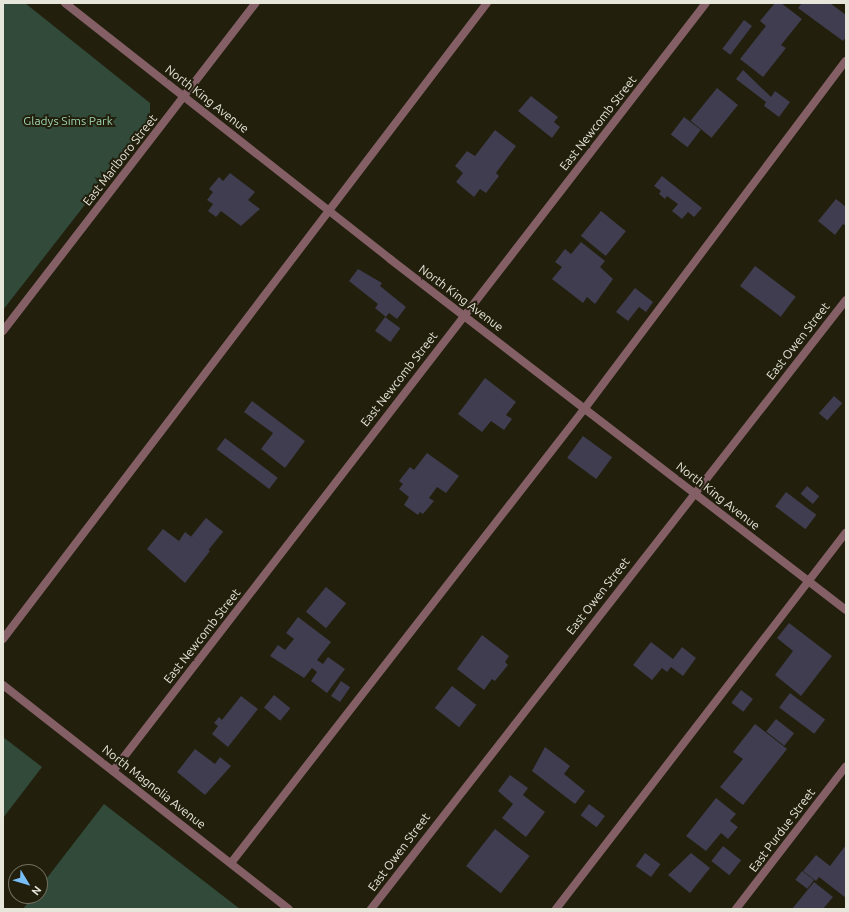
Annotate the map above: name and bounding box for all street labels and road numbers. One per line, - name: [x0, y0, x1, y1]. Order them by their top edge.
- street label: North King Avenue: [162, 62, 252, 136]
- street label: East Newcomb Street: [557, 73, 639, 173]
- street label: East Marlboro Street: [80, 112, 160, 208]
- street label: North King Avenue: [416, 262, 506, 334]
- street label: East Owen Street: [763, 300, 833, 382]
- street label: East Newcomb Street: [358, 329, 440, 429]
- street label: North King Avenue: [673, 459, 763, 533]
- street label: East Owen Street: [563, 555, 633, 637]
- street label: East Newcomb Street: [161, 586, 243, 686]
- street label: North Magnolia Avenue: [99, 742, 209, 832]
- street label: East Purdue Street: [746, 785, 818, 875]
- street label: East Owen Street: [365, 810, 433, 894]

